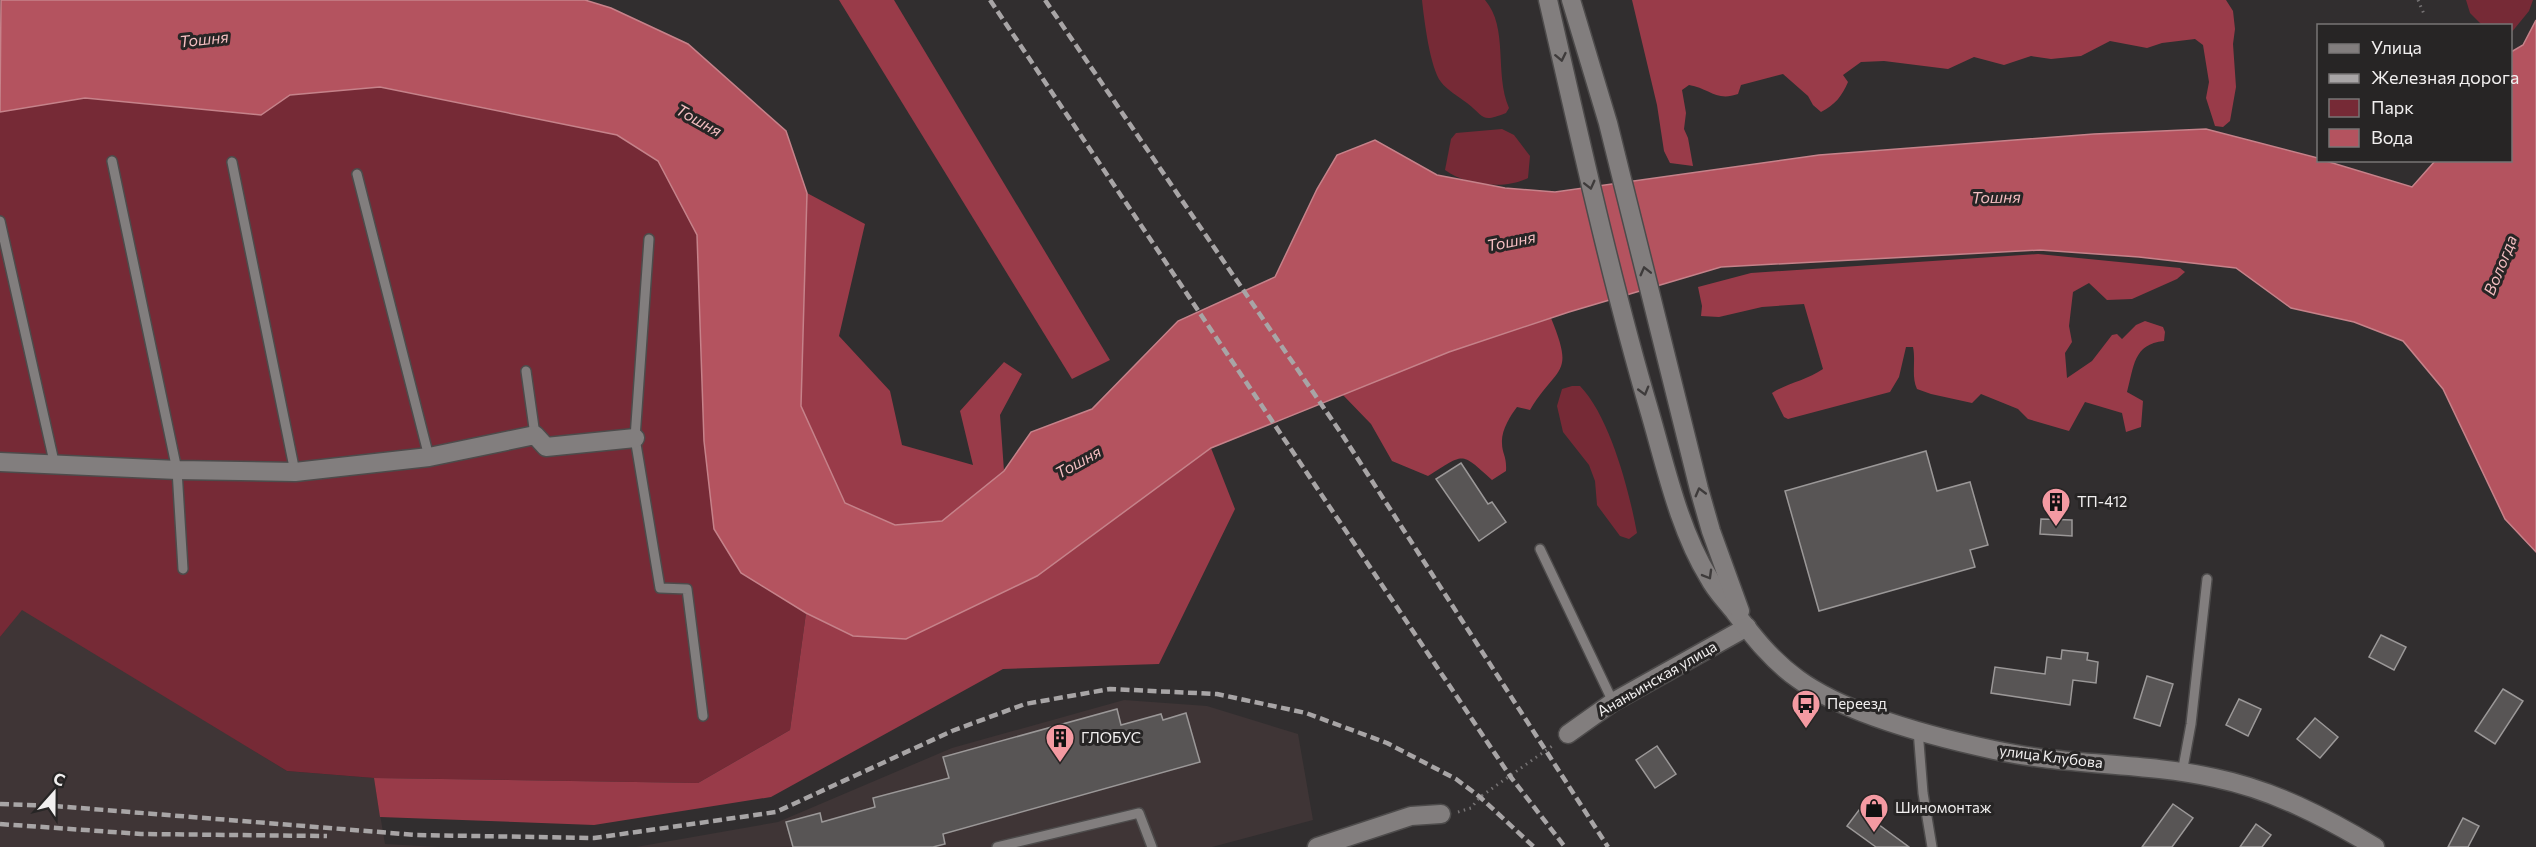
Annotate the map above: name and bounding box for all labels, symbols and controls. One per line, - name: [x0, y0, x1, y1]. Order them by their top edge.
- legend: [2317, 24, 2512, 162]
- water label: Тошня: [178, 26, 230, 51]
- text: Улица: [2371, 36, 2422, 58]
- one-way arrow: [1554, 52, 1567, 62]
- text: Железная дорога: [2371, 66, 2519, 88]
- text: Парк: [2371, 96, 2414, 118]
- water label: Тошня: [673, 99, 725, 140]
- text: Вода: [2371, 126, 2413, 148]
- one-way arrow: [1583, 180, 1596, 190]
- water label: Тошня: [1971, 187, 2021, 206]
- water label: Тошня: [1485, 226, 1537, 255]
- water label: Вологда: [2479, 232, 2520, 298]
- one-way arrow: [1640, 267, 1653, 277]
- one-way arrow: [1637, 386, 1649, 396]
- water label: Тошня: [1052, 441, 1104, 482]
- building icon: ТП-412: [2040, 486, 2072, 528]
- one-way arrow: [1695, 488, 1707, 498]
- place label: ТП-412: [2077, 492, 2127, 510]
- one-way arrow: [1701, 569, 1712, 579]
- street label: Ананьинская улица: [1594, 637, 1719, 720]
- bus stop icon: Переезд: [1790, 688, 1822, 730]
- place label: Переезд: [1827, 694, 1887, 712]
- building icon: ГЛОБУС: [1044, 722, 1076, 764]
- place label: ГЛОБУС: [1081, 728, 1141, 746]
- street label: улица Клубова: [1998, 741, 2104, 771]
- north arrow: [24, 763, 84, 823]
- text: С: [51, 768, 68, 789]
- shop icon: Шиномонтаж: [1858, 792, 1890, 834]
- place label: Шиномонтаж: [1895, 798, 1992, 816]

